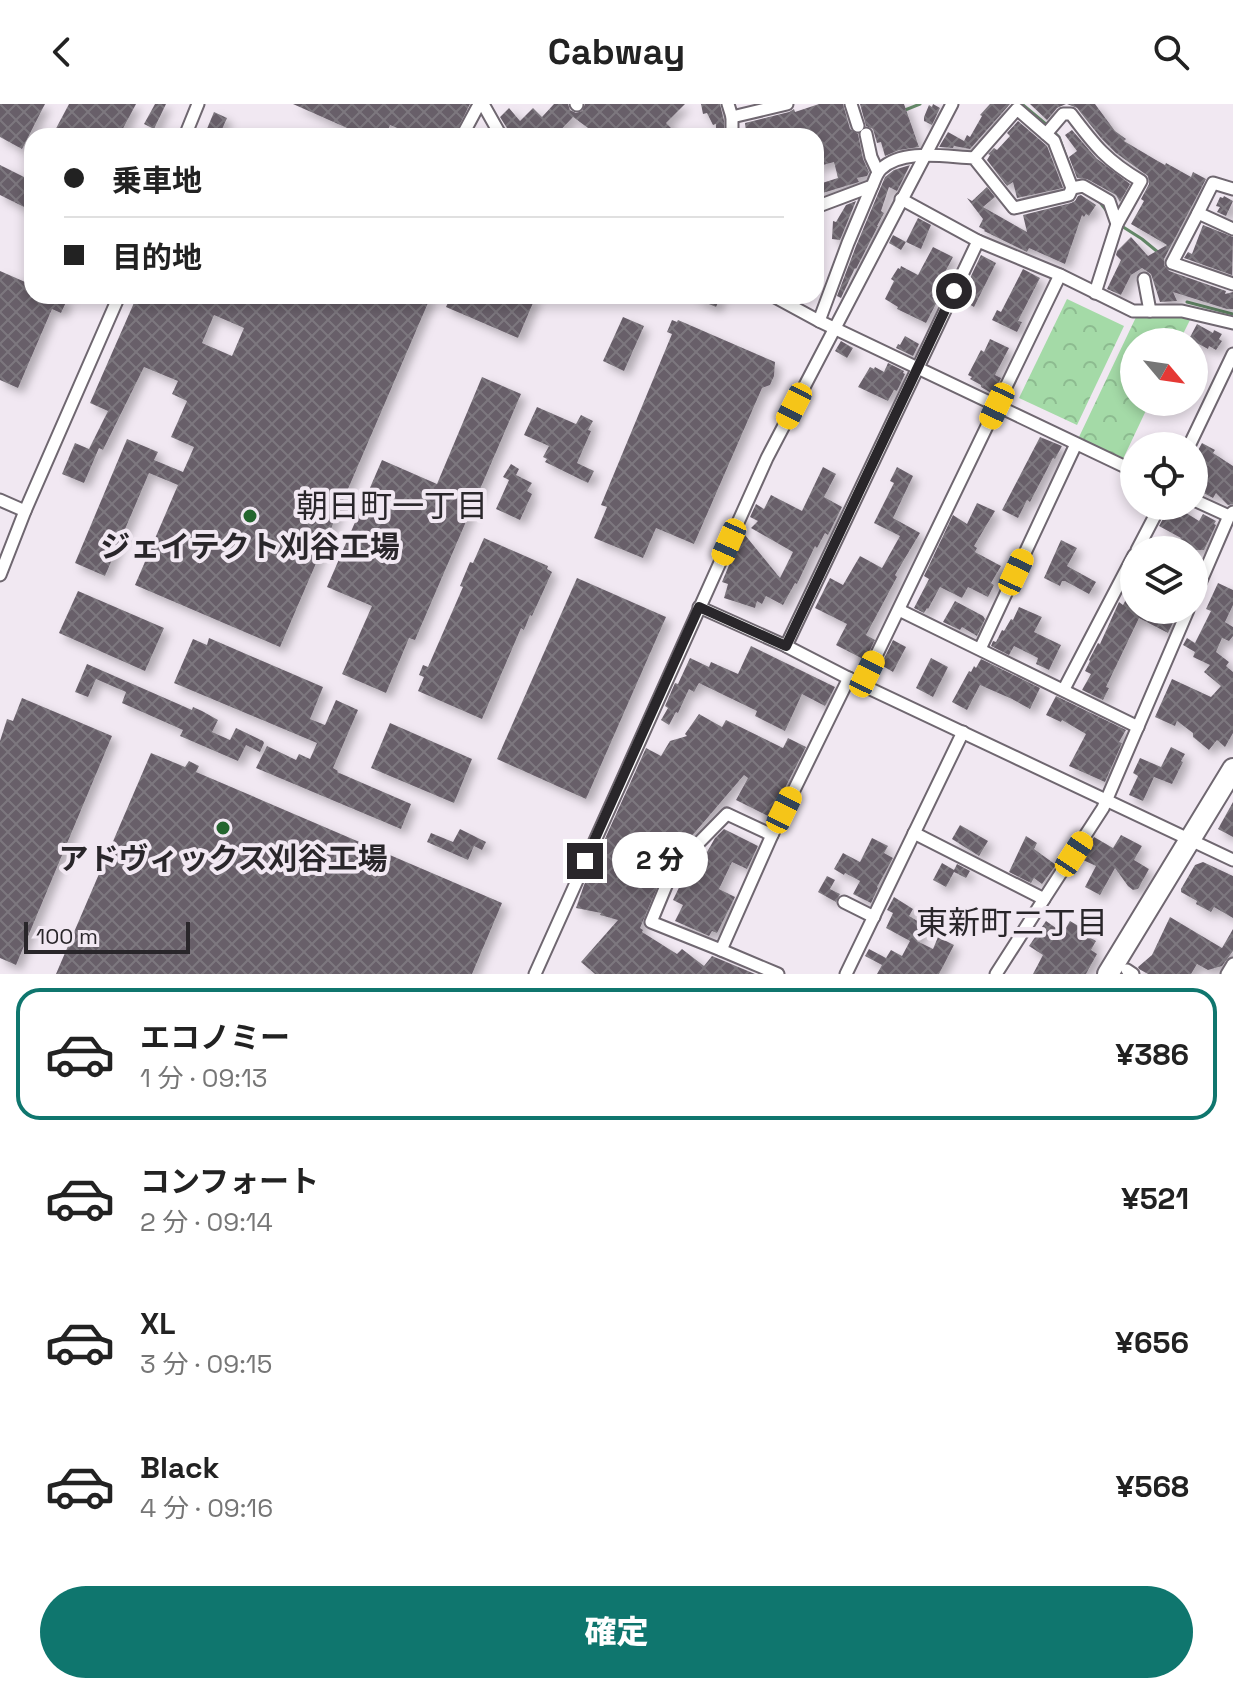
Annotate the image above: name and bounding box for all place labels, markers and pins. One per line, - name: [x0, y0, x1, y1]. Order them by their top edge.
- marker: ジェイテクト刈谷工場: [241, 507, 259, 525]
- place label: ジェイテクト刈谷工場: [100, 527, 400, 566]
- marker: アドヴィックス刈谷工場: [214, 819, 232, 837]
- place label: アドヴィックス刈谷工場: [58, 839, 388, 878]

